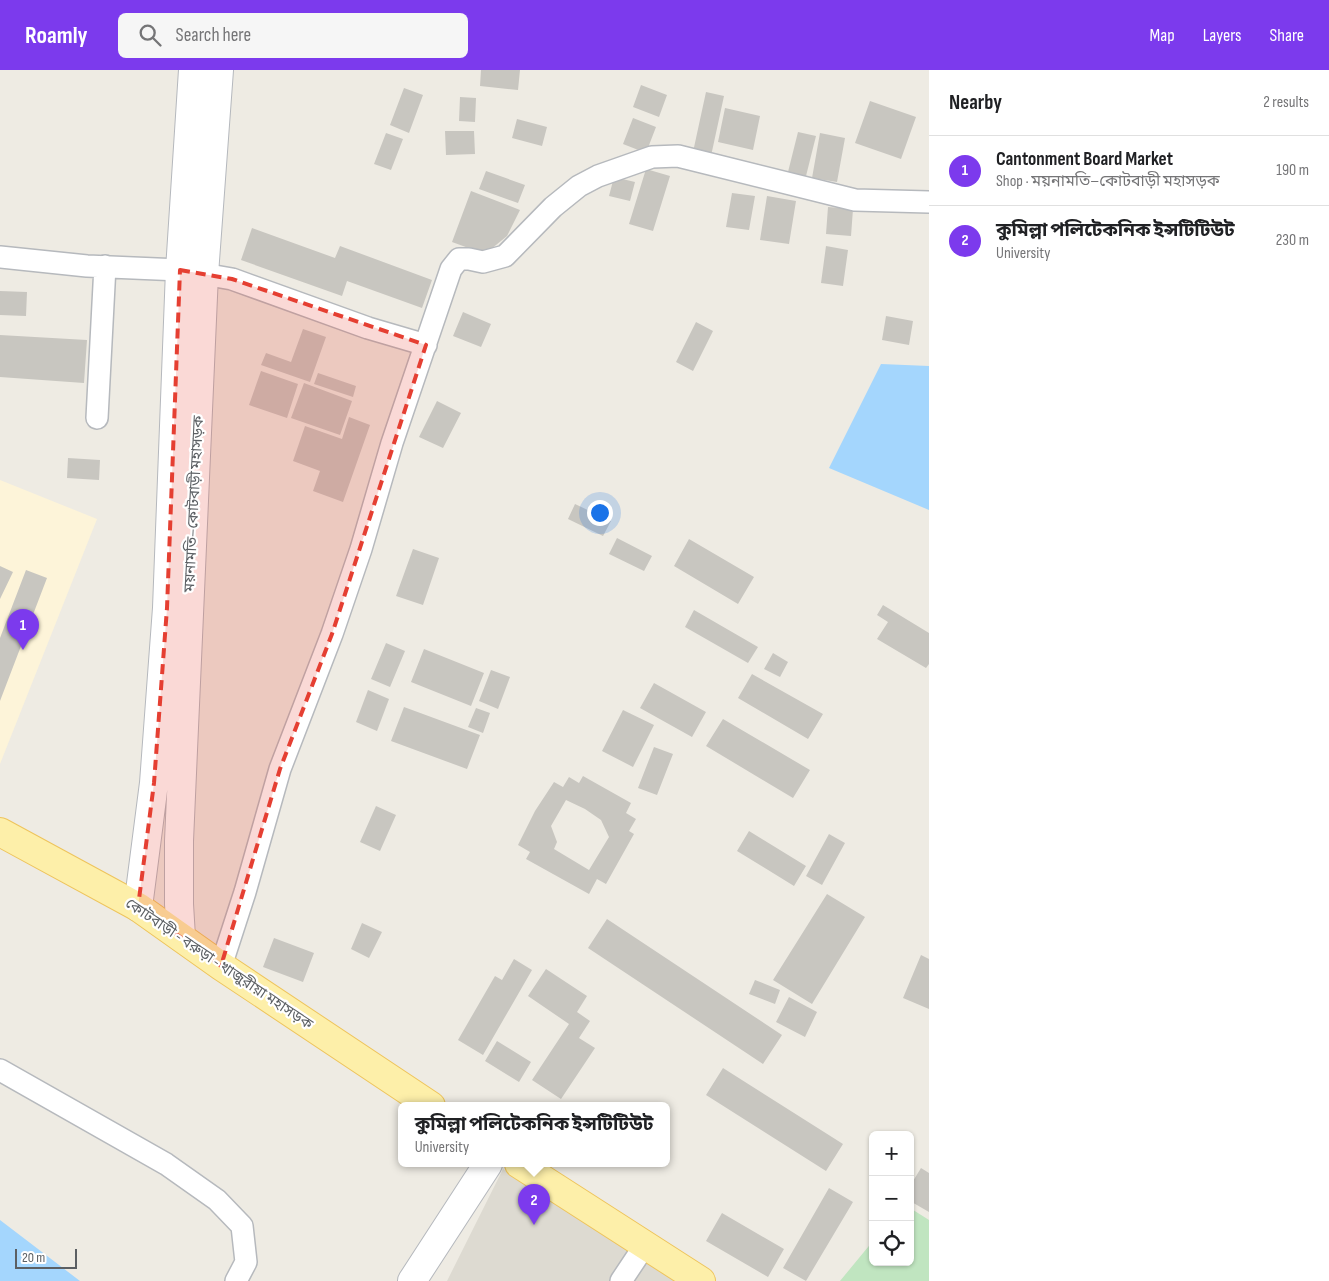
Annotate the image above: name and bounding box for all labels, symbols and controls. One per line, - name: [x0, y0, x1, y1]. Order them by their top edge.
- search box: [118, 13, 468, 58]
- text: Roamly: [25, 21, 88, 50]
- icon: search: [136, 21, 164, 49]
- text: Search here: [176, 24, 251, 47]
- text: Map: [1150, 25, 1175, 46]
- text: Layers: [1203, 25, 1242, 46]
- text: Share: [1270, 25, 1304, 46]
- text: Nearby: [949, 90, 1002, 115]
- text: 2 results: [1263, 93, 1309, 112]
- text: Cantonment Board Market: [996, 148, 1173, 171]
- text: 1: [962, 161, 968, 180]
- text: 190 m: [1276, 161, 1309, 180]
- text: Shop · ময়নামতি–কোটবাড়ী মহাসড়ক: [996, 172, 1220, 191]
- text: কুমিল্লা পলিটেকনিক ইন্সটিটিউট: [996, 219, 1235, 242]
- text: 2: [961, 231, 969, 250]
- text: 230 m: [1276, 231, 1309, 250]
- text: University: [996, 244, 1050, 263]
- street label: ময়নামতি–কোটবাড়ী মহাসড়ক: [180, 414, 208, 594]
- your location: [587, 500, 613, 526]
- pin: 1: [7, 609, 39, 650]
- street label: কোটবাড়ী - বরুড়া - খাজুরীয়া মহাসড়ক: [122, 894, 317, 1034]
- popup: [398, 1102, 670, 1167]
- text: কুমিল্লা পলিটেকনিক ইন্সটিটিউট: [415, 1113, 653, 1136]
- map controls: [869, 1131, 914, 1266]
- button: +: [869, 1131, 914, 1176]
- text: University: [415, 1138, 469, 1157]
- button: −: [869, 1176, 914, 1221]
- pin: 2: [518, 1184, 550, 1225]
- button: locate: [869, 1221, 914, 1266]
- scale bar: [15, 1246, 78, 1269]
- text: 20 m: [22, 1249, 45, 1266]

